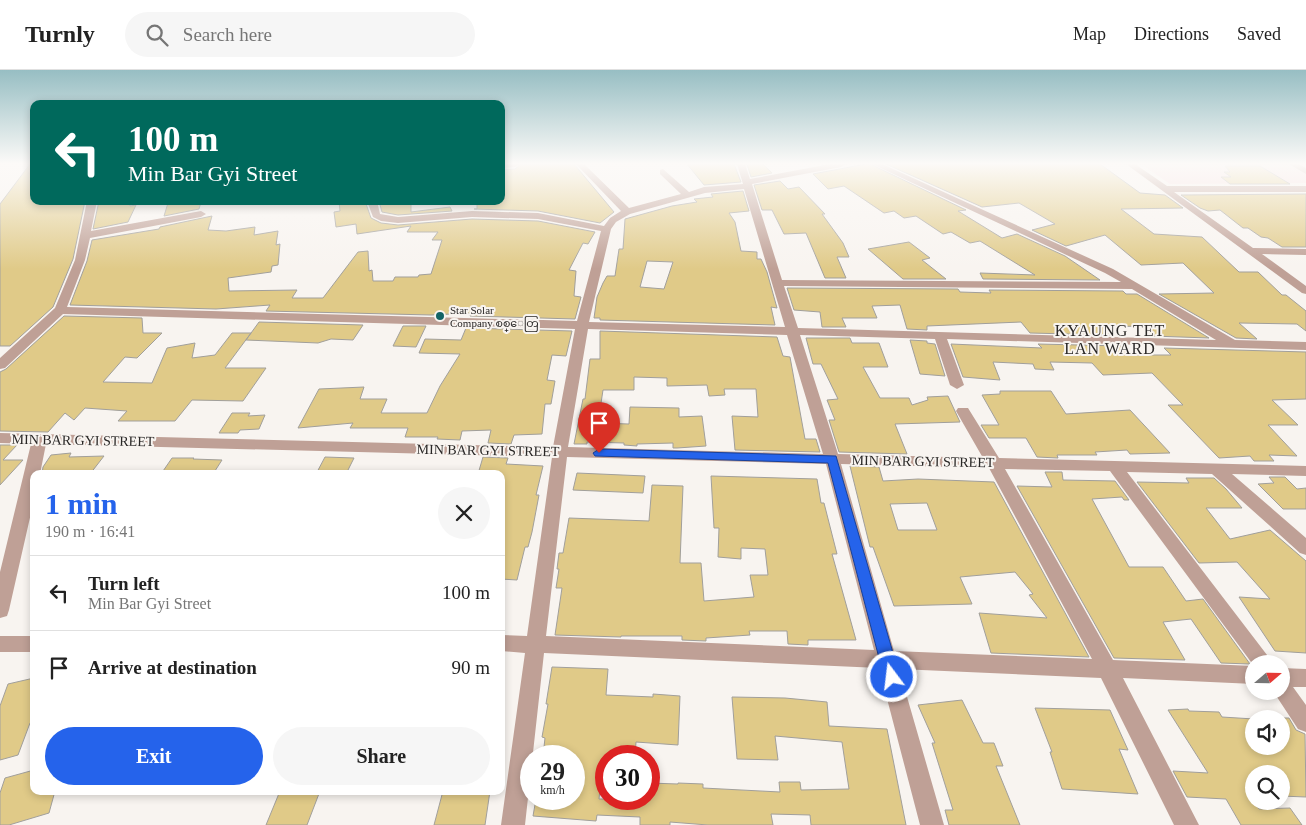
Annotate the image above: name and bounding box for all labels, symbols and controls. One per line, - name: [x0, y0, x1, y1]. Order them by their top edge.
- search box: [125, 12, 475, 57]
- text: Turnly: [25, 21, 95, 47]
- icon: search: [143, 21, 171, 49]
- text: Search here: [183, 24, 272, 45]
- text: Map: [1073, 24, 1106, 44]
- text: Directions: [1134, 24, 1209, 44]
- text: Saved: [1237, 24, 1281, 44]
- icon: left: [45, 120, 110, 185]
- text: 100 m: [128, 120, 218, 159]
- text: Min Bar Gyi Street: [128, 161, 297, 186]
- place label: Star Solar Company စစ္ေတြ: [450, 304, 539, 332]
- marker: Star Solar Company စစ္ေတြ: [434, 310, 446, 322]
- district label: KYAUNG TET LAN WARD: [1055, 322, 1165, 357]
- pin: [578, 402, 620, 453]
- icon: arrive: [585, 409, 613, 437]
- street label: MIN BAR GYI STREET: [12, 432, 155, 449]
- street label: MIN BAR GYI STREET: [417, 442, 560, 459]
- street label: MIN BAR GYI STREET: [852, 453, 995, 470]
- text: 1 min: [45, 487, 118, 520]
- button: close: [438, 487, 490, 539]
- text: 190 m · 16:41: [45, 523, 135, 540]
- text: Turn left: [88, 573, 160, 594]
- icon: left: [45, 579, 73, 607]
- text: 100 m: [442, 582, 490, 603]
- text: Min Bar Gyi Street: [88, 595, 211, 612]
- position arrow: [865, 650, 917, 702]
- icon: arrive: [45, 654, 73, 682]
- north arrow: [1245, 655, 1290, 700]
- map controls: [1245, 655, 1290, 810]
- text: Arrive at destination: [88, 657, 257, 678]
- text: 90 m: [451, 657, 490, 678]
- button: sound: [1245, 710, 1290, 755]
- button: Exit: [45, 727, 263, 785]
- button: Share: [273, 727, 490, 785]
- speed limit sign: 30: [595, 745, 660, 810]
- text: 29: [540, 758, 565, 785]
- button: search: [1245, 765, 1290, 810]
- text: km/h: [540, 783, 565, 797]

